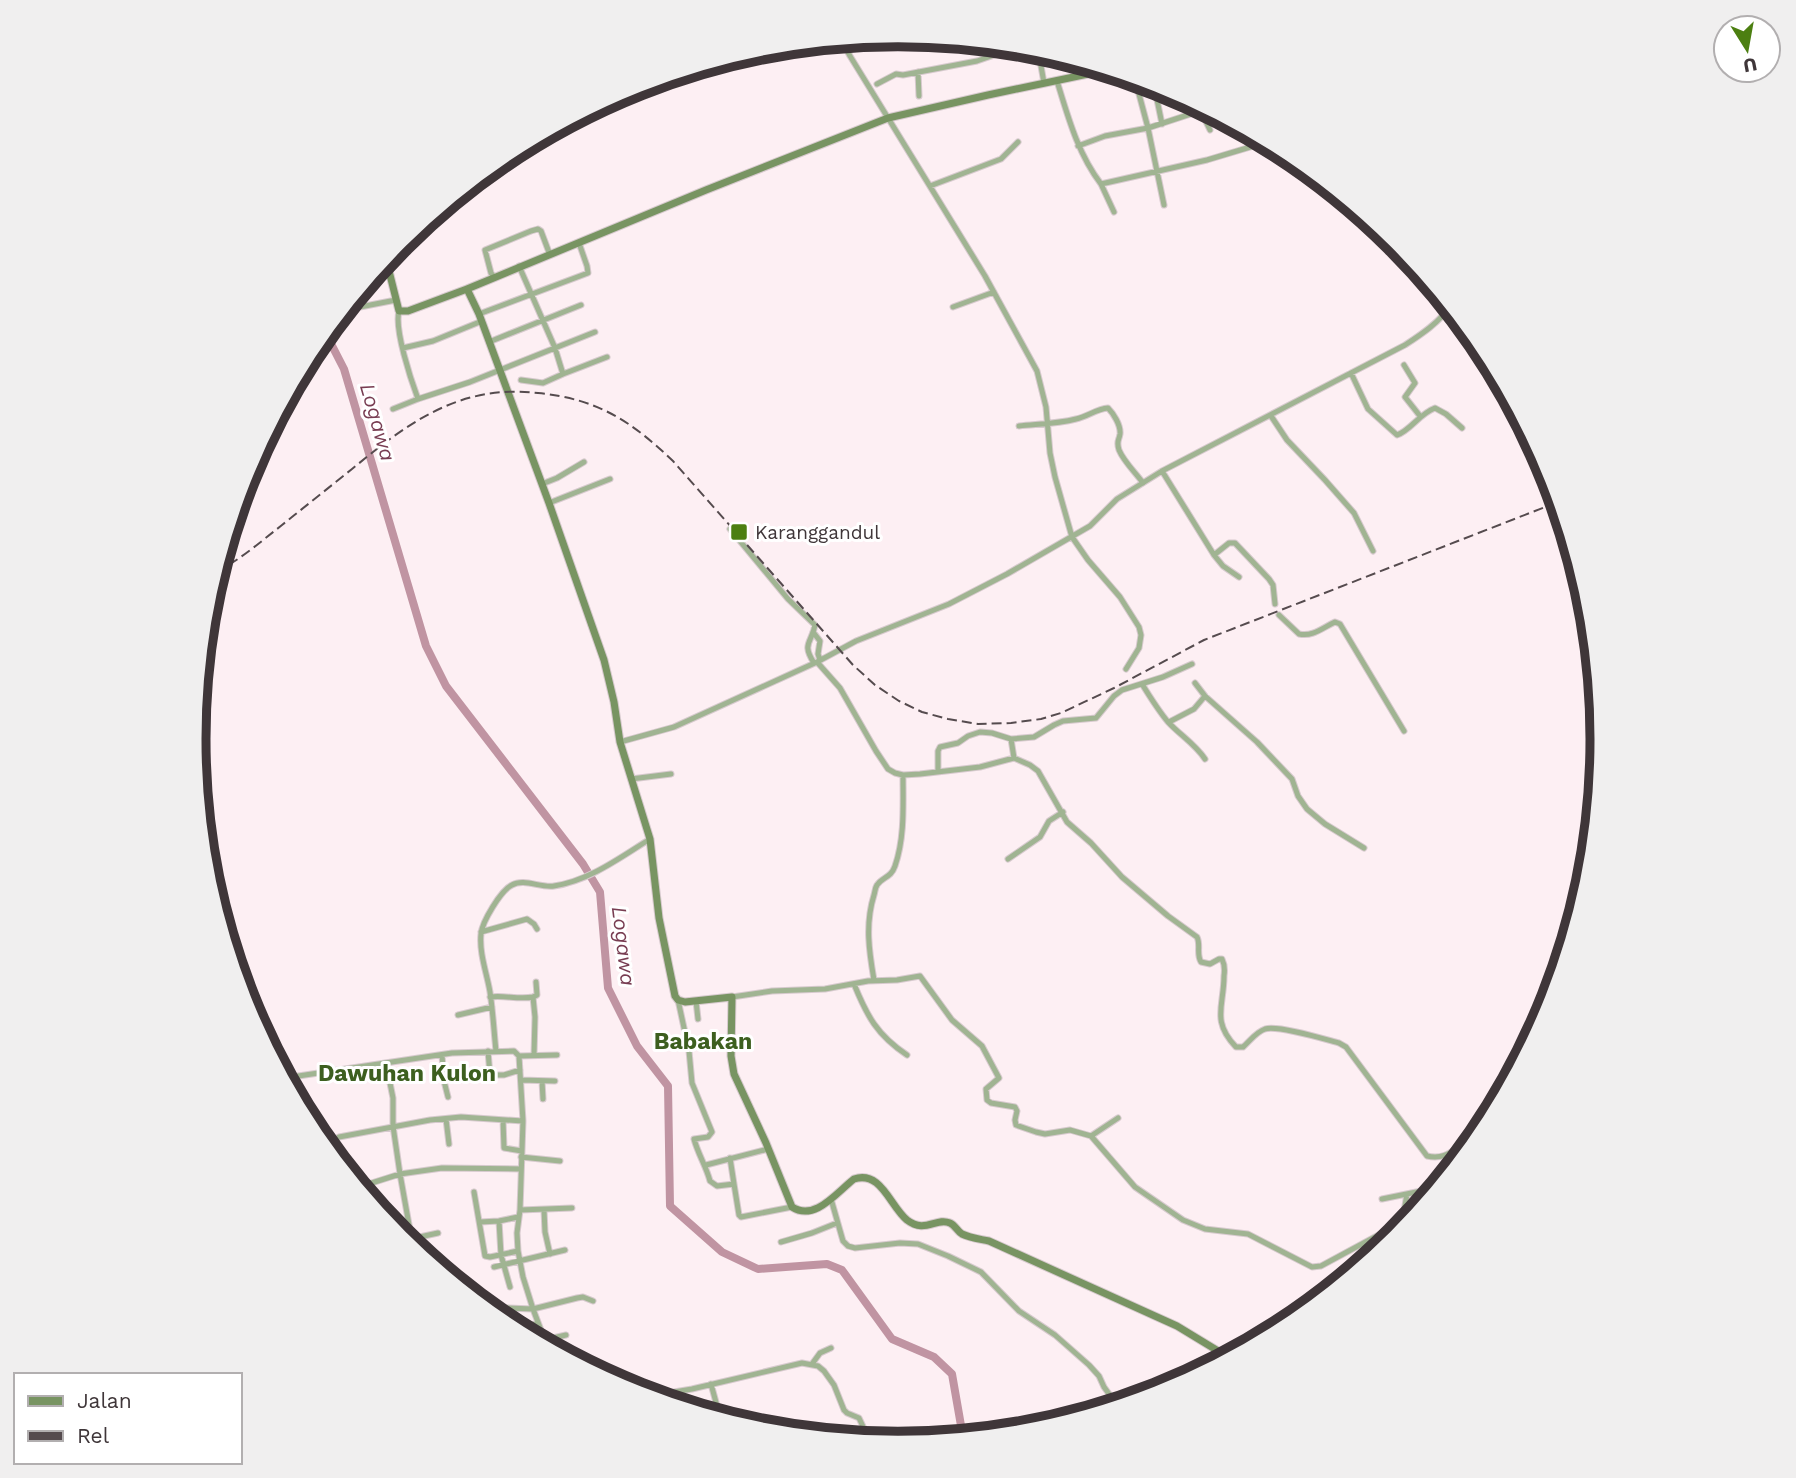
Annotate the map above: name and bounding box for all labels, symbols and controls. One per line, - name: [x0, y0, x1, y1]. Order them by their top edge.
- north arrow: [1712, 14, 1782, 84]
- text: U: [1741, 53, 1759, 78]
- water label: Logawa: [355, 380, 401, 464]
- place label: Karanggandul: [755, 521, 880, 544]
- marker: Karanggandul: [729, 522, 749, 542]
- water label: Logawa: [607, 905, 641, 987]
- district label: Babakan: [654, 1028, 752, 1055]
- district label: Dawuhan Kulon: [318, 1060, 496, 1087]
- legend: [14, 1373, 242, 1464]
- text: Jalan: [77, 1388, 132, 1413]
- text: Rel: [77, 1423, 110, 1448]

